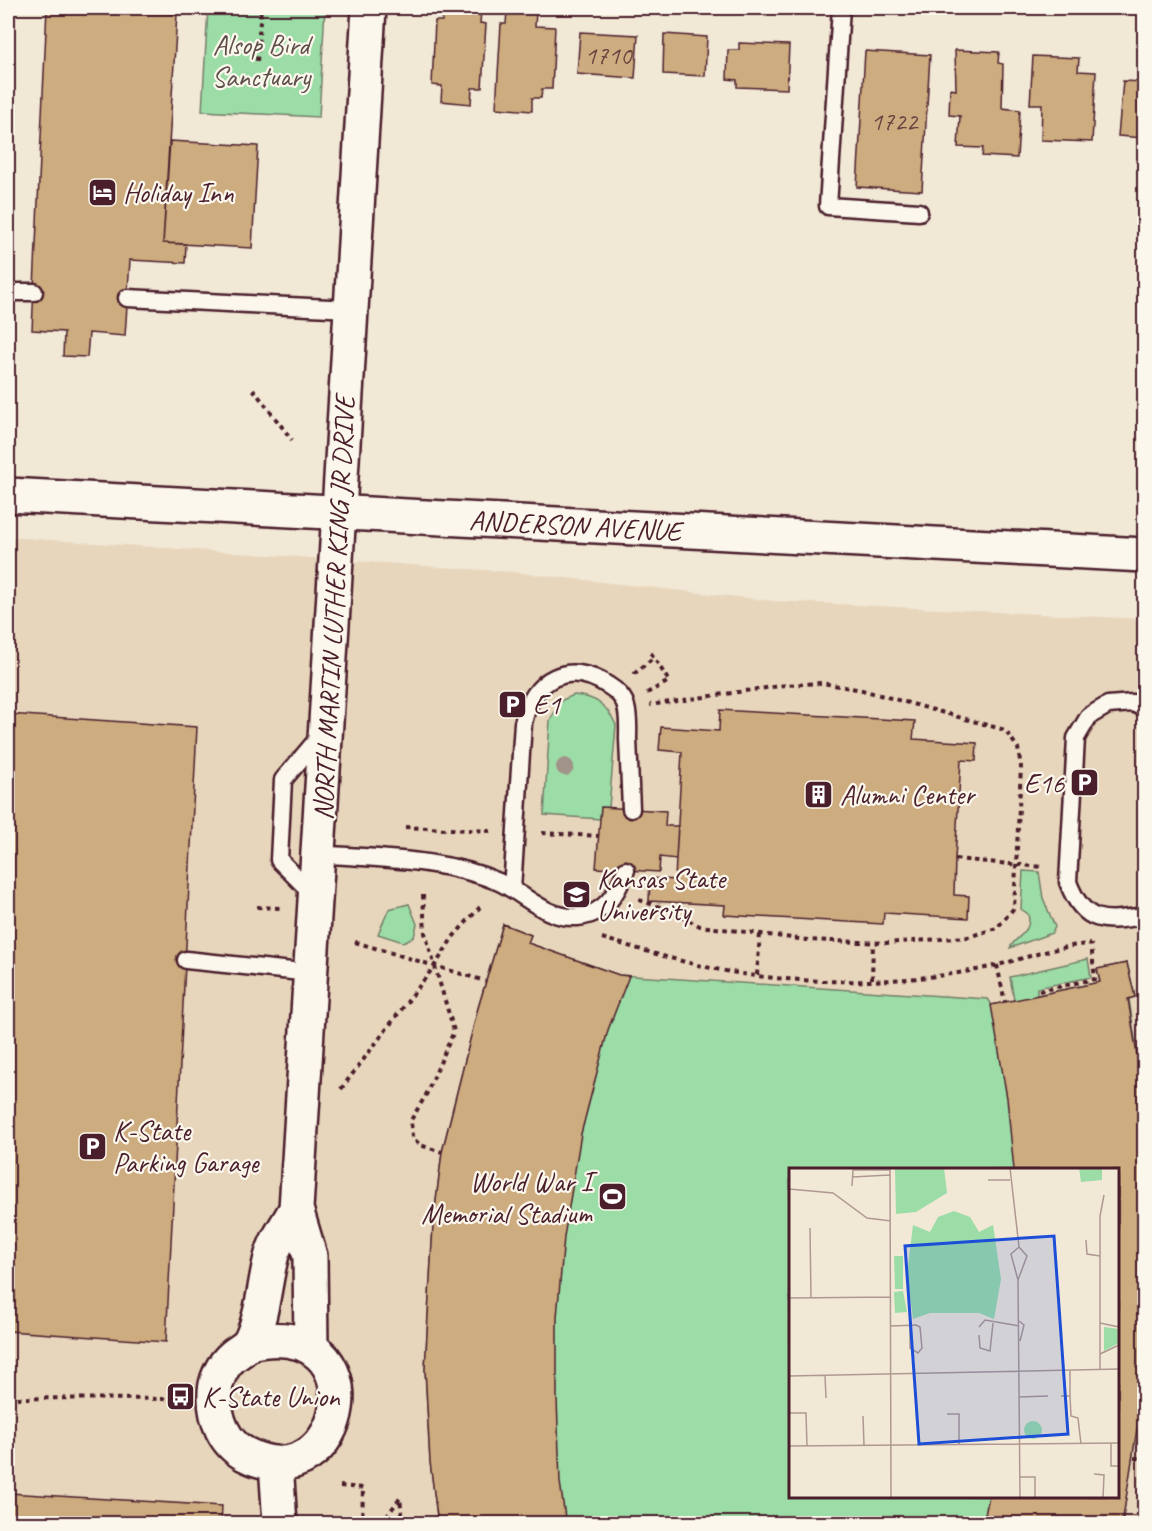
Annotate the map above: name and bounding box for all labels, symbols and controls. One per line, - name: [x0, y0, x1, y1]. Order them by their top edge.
- park label: Alsop Bird Sanctuary: [212, 27, 313, 94]
- house number: 1710: [585, 39, 634, 72]
- house number: 1722: [871, 105, 920, 138]
- place label: Holiday Inn: [123, 175, 234, 210]
- hotel icon: Holiday Inn: [86, 176, 118, 208]
- street label: NORTH MARTIN LUTHER KING JR DRIVE: [305, 391, 362, 821]
- street label: ANDERSON AVENUE: [468, 502, 685, 549]
- place label: E1: [533, 687, 562, 722]
- parking icon: E1: [496, 688, 528, 720]
- place label: E16: [1024, 766, 1065, 801]
- parking icon: E16: [1069, 767, 1101, 799]
- place label: Alumni Center: [840, 777, 976, 812]
- building icon: Alumni Center: [803, 778, 835, 810]
- place label: Kansas State University: [597, 861, 727, 928]
- school or university icon: Kansas State University: [560, 878, 592, 910]
- place label: K-State Parking Garage: [113, 1113, 260, 1180]
- parking icon: K-State Parking Garage: [76, 1130, 108, 1162]
- place label: World War I Memorial Stadium: [421, 1164, 598, 1231]
- inset map: [789, 1168, 1119, 1498]
- sports icon: World War I Memorial Stadium: [597, 1181, 629, 1213]
- place label: K-State Union: [202, 1379, 341, 1414]
- bus stop icon: K-State Union: [165, 1380, 197, 1412]

